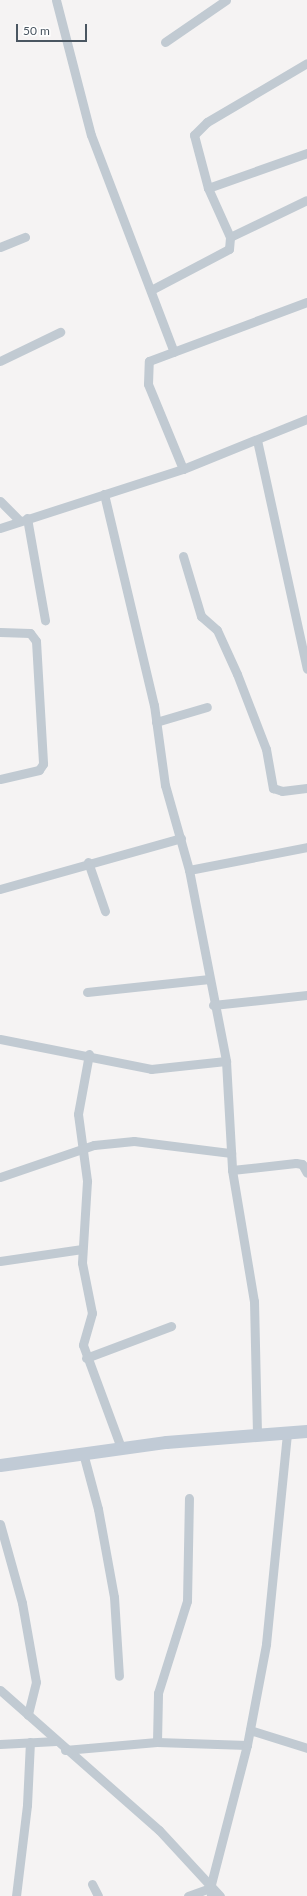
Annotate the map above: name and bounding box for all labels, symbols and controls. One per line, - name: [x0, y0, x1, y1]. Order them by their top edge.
- scale bar: [18, 16, 89, 42]
- text: 50 m: [23, 23, 50, 38]

